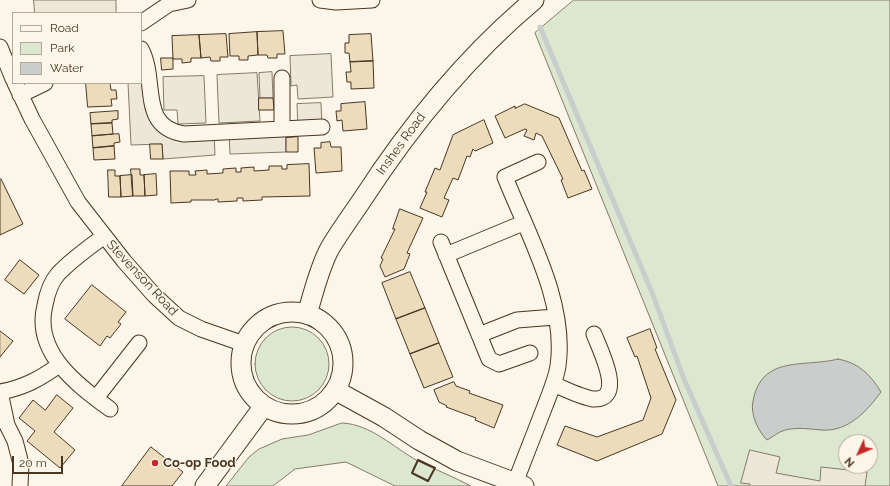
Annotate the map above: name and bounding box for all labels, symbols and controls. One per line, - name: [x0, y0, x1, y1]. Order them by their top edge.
- legend: [12, 12, 142, 84]
- text: Road: [50, 21, 79, 35]
- text: Park: [50, 41, 75, 55]
- text: Water: [50, 61, 84, 75]
- street label: Inshes Road: [373, 110, 429, 178]
- street label: Stevenson Road: [103, 237, 181, 319]
- north arrow: [838, 434, 878, 474]
- scale bar: [14, 448, 65, 474]
- text: N: [842, 454, 857, 470]
- place label: Co-op Food: [163, 455, 236, 471]
- text: 20 m: [19, 456, 47, 470]
- marker: Co-op Food: [150, 458, 160, 468]

